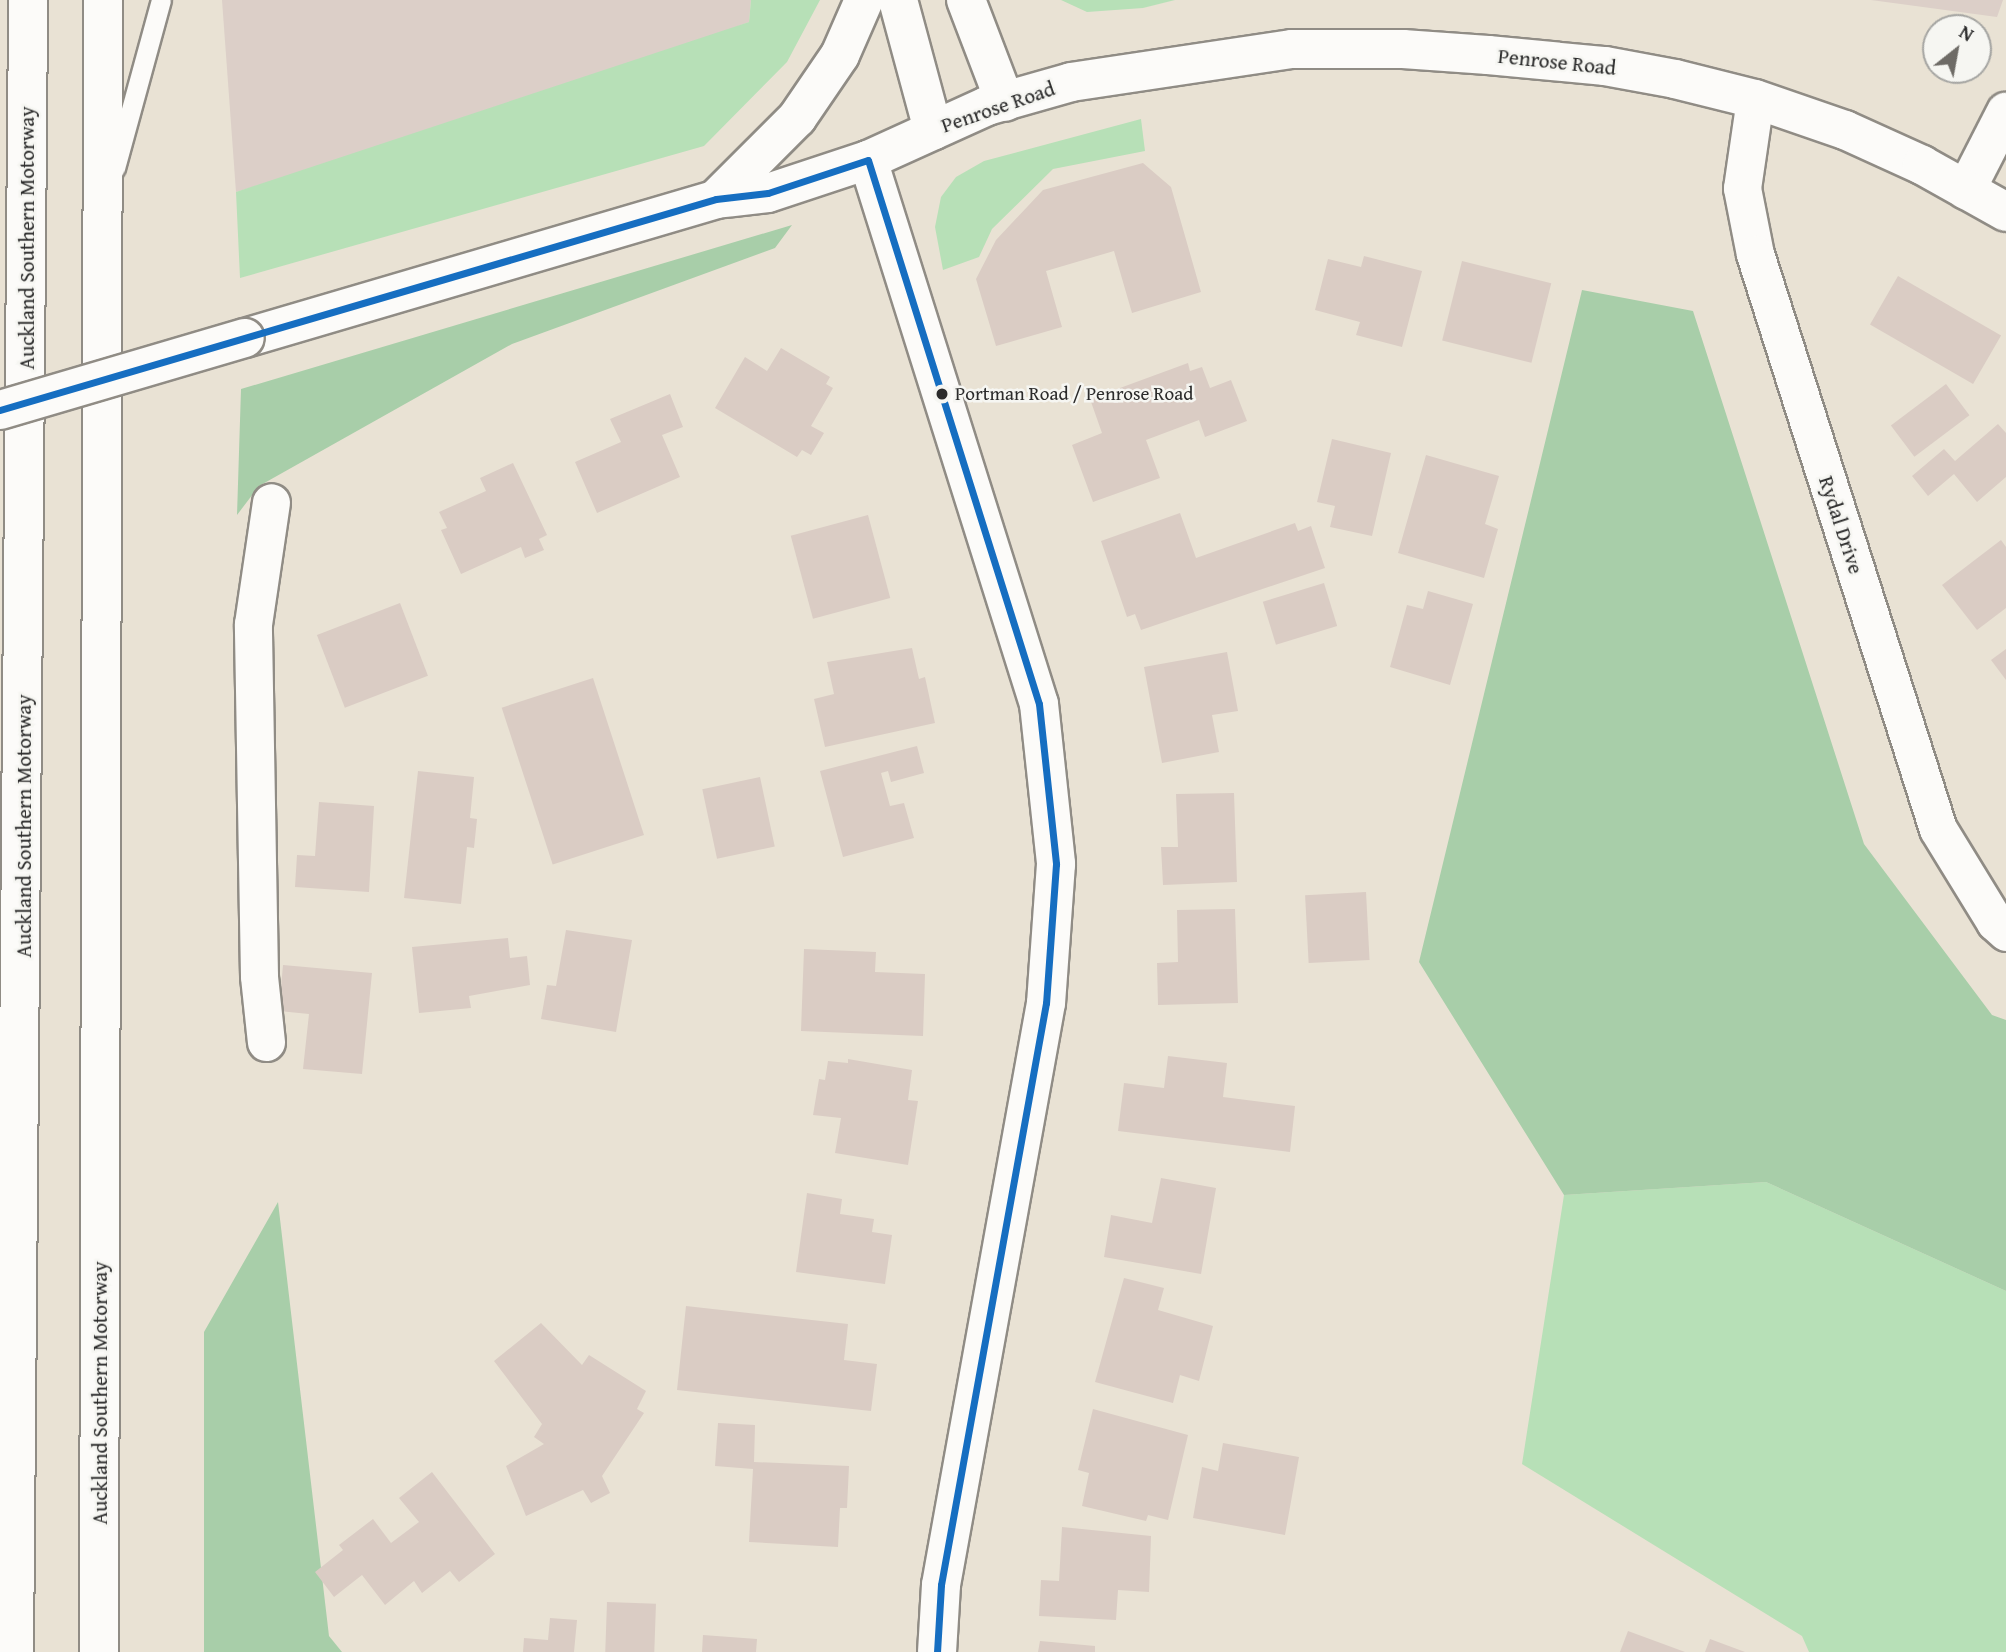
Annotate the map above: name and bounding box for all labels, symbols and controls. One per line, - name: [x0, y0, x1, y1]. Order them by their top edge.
- north arrow: [1922, 14, 1992, 84]
- text: N: [1954, 17, 1979, 48]
- street label: Penrose Road: [1497, 43, 1617, 81]
- street label: Penrose Road: [938, 76, 1058, 138]
- street label: Auckland Southern Motorway: [14, 106, 40, 370]
- place label: Portman Road / Penrose Road: [955, 383, 1193, 405]
- marker: Portman Road / Penrose Road: [935, 387, 949, 401]
- street label: Rydal Drive: [1813, 473, 1869, 577]
- street label: Auckland Southern Motorway: [11, 694, 37, 958]
- street label: Auckland Southern Motorway: [87, 1261, 113, 1525]

